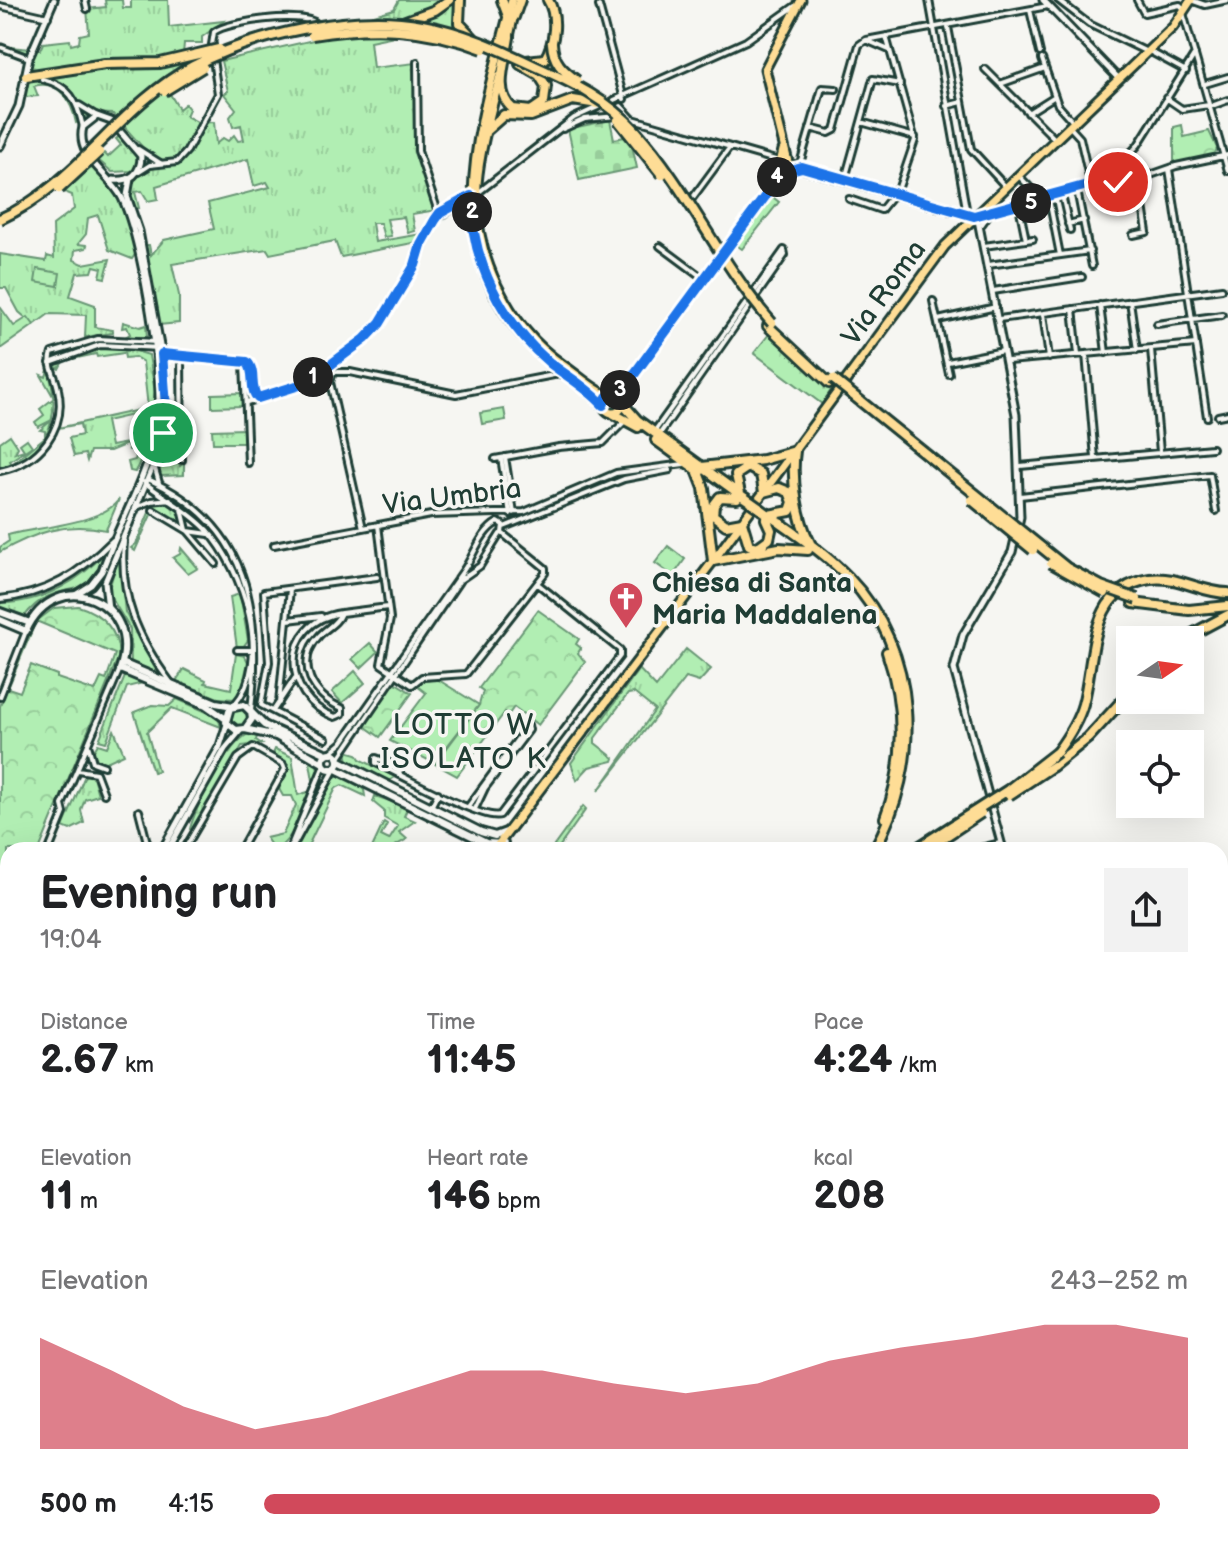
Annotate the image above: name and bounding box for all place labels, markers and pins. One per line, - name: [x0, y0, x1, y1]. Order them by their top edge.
- pin: [1084, 148, 1152, 216]
- pin: 4: [757, 157, 797, 197]
- pin: 5: [1011, 183, 1051, 223]
- pin: 2: [452, 192, 492, 232]
- pin: 1: [293, 357, 333, 397]
- pin: 3: [600, 370, 640, 410]
- pin: [129, 399, 197, 467]
- place label: Chiesa di Santa Maria Maddalena: [652, 567, 878, 632]
- church icon: Chiesa di Santa Maria Maddalena: [607, 580, 645, 630]

